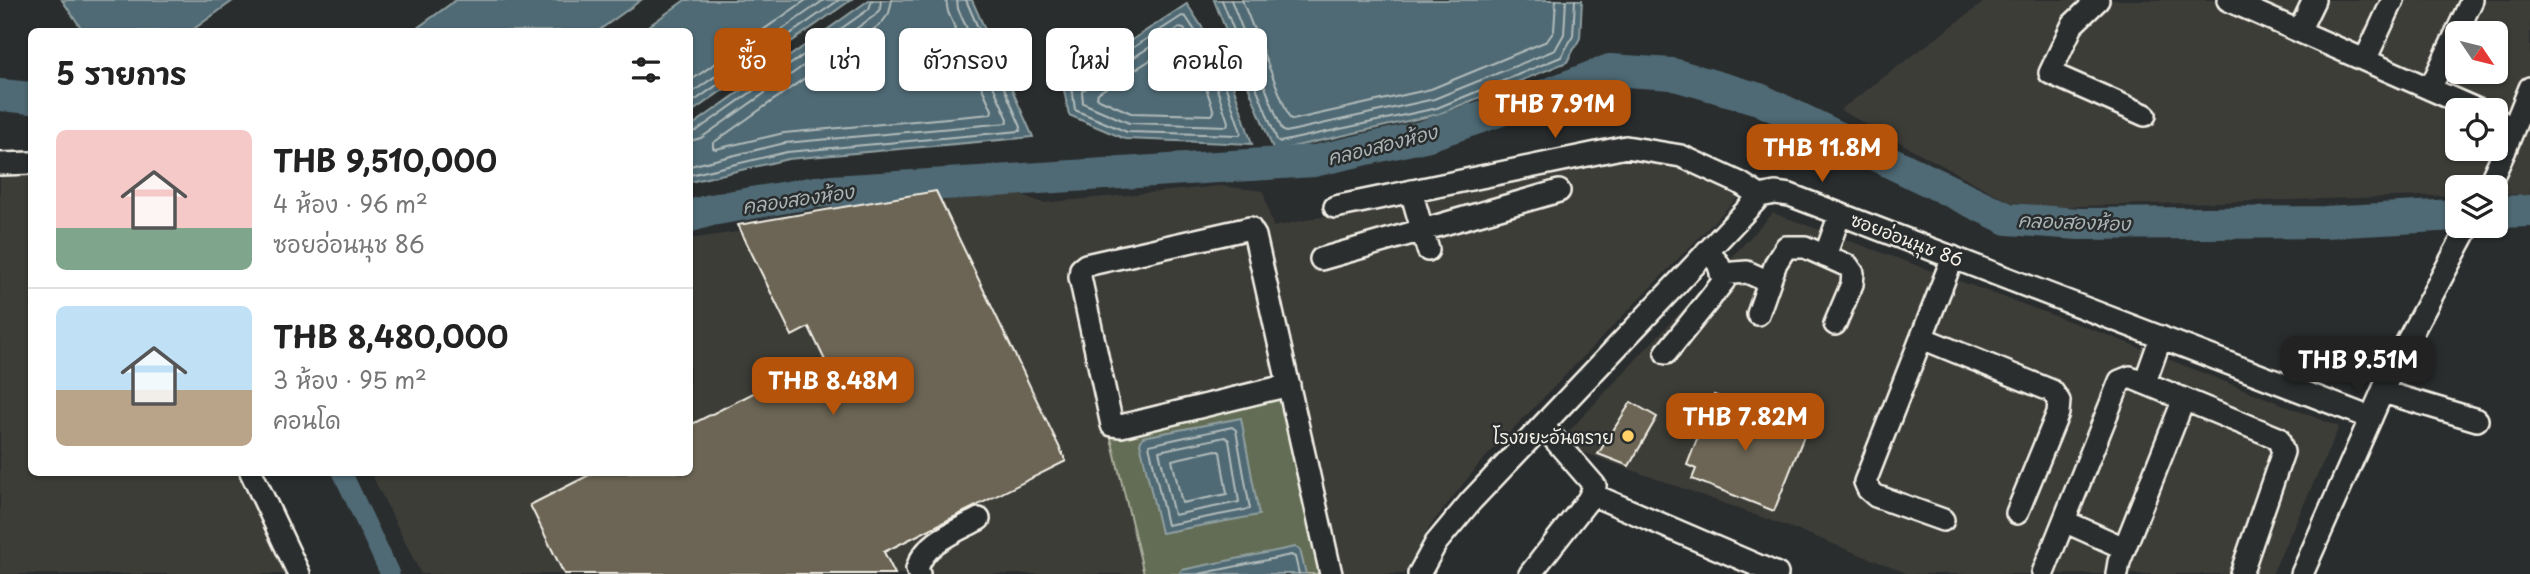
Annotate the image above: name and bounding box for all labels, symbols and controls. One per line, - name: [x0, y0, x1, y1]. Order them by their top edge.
- north arrow: [2445, 21, 2508, 84]
- map controls: [2445, 21, 2508, 238]
- chip: ซื้อ: [714, 28, 791, 91]
- chip: เช่า: [805, 28, 885, 91]
- chip: ตัวกรอง: [899, 28, 1032, 91]
- chip: ใหม่: [1046, 28, 1134, 91]
- chip: คอนโด: [1148, 28, 1267, 91]
- text: 5 รายการ: [56, 50, 187, 95]
- icon: filters: [627, 51, 665, 89]
- pin: THB 7.91M: [1475, 80, 1635, 140]
- text: THB 7.91M: [1495, 85, 1615, 120]
- button: locate: [2445, 98, 2508, 161]
- water label: คลองสองห้อง: [1324, 116, 1442, 171]
- pin: THB 11.8M: [1742, 124, 1902, 184]
- text: THB 11.8M: [1763, 129, 1881, 164]
- text: THB 9,510,000: [273, 137, 497, 182]
- icon: home: [112, 158, 196, 242]
- button: layers: [2445, 175, 2508, 238]
- water label: คลองสองห้อง: [741, 176, 858, 220]
- text: 4 ห้อง · 96 m²: [273, 186, 428, 221]
- street label: ซอยอ่อนนุช 86: [1846, 205, 1967, 275]
- water label: คลองสองห้อง: [2017, 205, 2133, 237]
- text: ซอยอ่อนนุช 86: [273, 226, 425, 261]
- text: THB 8,480,000: [273, 313, 508, 358]
- icon: home: [112, 334, 196, 418]
- pin: THB 9.51M: [2278, 336, 2438, 396]
- text: THB 9.51M: [2298, 341, 2418, 376]
- pin: THB 8.48M: [753, 358, 913, 417]
- text: 3 ห้อง · 95 m²: [273, 362, 427, 397]
- text: THB 8.48M: [768, 362, 898, 397]
- pin: THB 7.82M: [1665, 393, 1825, 453]
- text: THB 7.82M: [1682, 398, 1808, 433]
- text: คอนโด: [273, 402, 341, 437]
- place label: โรงขยะอันตราย: [1493, 423, 1614, 450]
- marker: โรงขยะอันตราย: [1620, 428, 1636, 444]

